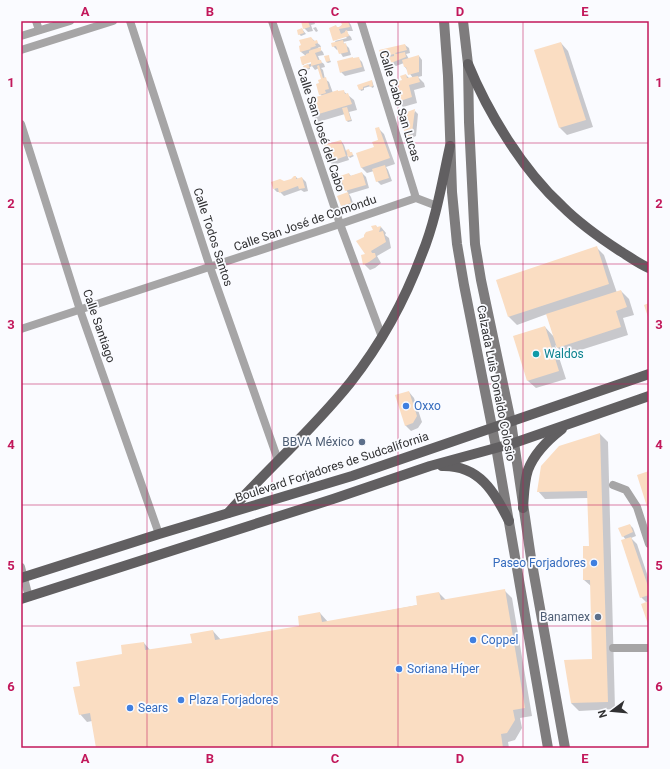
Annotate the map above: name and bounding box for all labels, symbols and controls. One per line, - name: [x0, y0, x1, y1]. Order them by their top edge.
- text: A: [81, 4, 90, 19]
- text: B: [206, 4, 214, 19]
- text: C: [331, 4, 340, 19]
- text: D: [456, 4, 464, 19]
- text: E: [581, 4, 589, 19]
- street label: Calle Cabo San Lucas: [376, 49, 424, 163]
- street label: Calle San José del Cabo: [294, 67, 348, 194]
- text: 1: [7, 75, 15, 90]
- text: 1: [655, 75, 663, 90]
- street label: Calle Todos Santos: [190, 186, 236, 288]
- street label: Calle San José de Comondu: [232, 192, 378, 254]
- text: 2: [7, 196, 15, 211]
- text: 2: [655, 196, 663, 211]
- street label: Calle Santiago: [80, 287, 118, 365]
- street label: Calzada Luis Donaldo Colosio: [474, 304, 518, 462]
- text: 3: [7, 317, 15, 332]
- text: 3: [655, 317, 663, 332]
- place label: Waldos: [544, 347, 584, 361]
- marker: Waldos: [531, 349, 541, 359]
- place label: Oxxo: [414, 399, 441, 413]
- marker: Oxxo: [401, 401, 411, 411]
- street label: Boulevard Forjadores de Sudcalifornia: [234, 429, 430, 505]
- place label: BBVA México: [282, 435, 354, 449]
- text: 4: [7, 437, 15, 452]
- marker: BBVA México: [357, 437, 367, 447]
- text: 4: [655, 437, 663, 452]
- place label: Paseo Forjadores: [493, 556, 586, 570]
- text: 5: [7, 558, 15, 573]
- marker: Paseo Forjadores: [589, 558, 599, 568]
- text: 5: [655, 558, 663, 573]
- place label: Banamex: [540, 610, 590, 624]
- marker: Banamex: [593, 612, 603, 622]
- place label: Coppel: [481, 633, 518, 647]
- marker: Coppel: [468, 635, 478, 645]
- place label: Soriana Híper: [407, 662, 479, 676]
- marker: Soriana Híper: [394, 664, 404, 674]
- text: 6: [7, 679, 15, 694]
- text: 6: [655, 679, 663, 694]
- north arrow: [592, 691, 632, 731]
- place label: Plaza Forjadores: [189, 693, 278, 707]
- marker: Plaza Forjadores: [176, 695, 186, 705]
- place label: Sears: [138, 701, 168, 715]
- marker: Sears: [125, 703, 135, 713]
- text: N: [595, 708, 610, 719]
- text: A: [81, 751, 90, 766]
- text: B: [206, 751, 214, 766]
- text: C: [331, 751, 340, 766]
- text: D: [456, 751, 464, 766]
- text: E: [581, 751, 589, 766]

